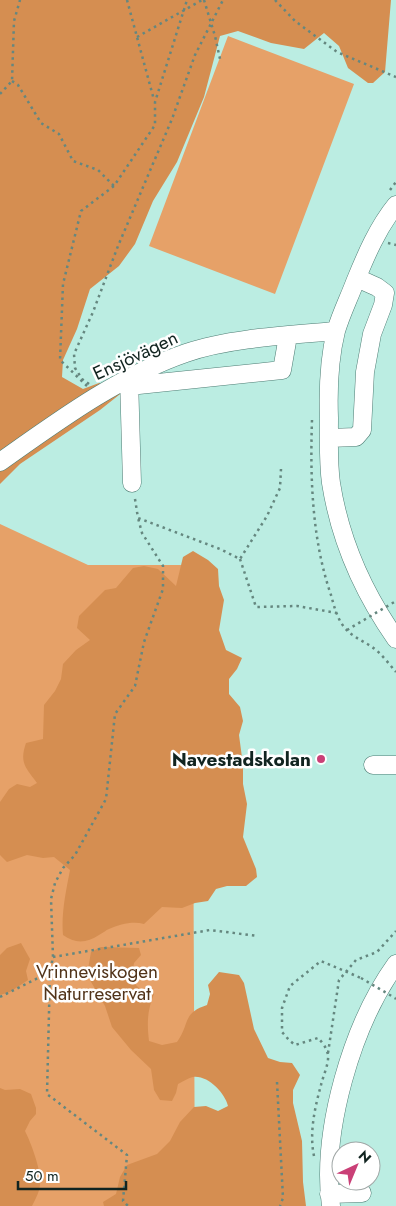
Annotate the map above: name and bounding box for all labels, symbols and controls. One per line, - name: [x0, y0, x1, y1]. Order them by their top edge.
- street label: Ensjövägen: [88, 324, 182, 387]
- place label: Navestadskolan: [172, 746, 311, 773]
- marker: Navestadskolan: [315, 753, 327, 765]
- park label: Vrinneviskogen Naturreservat: [36, 958, 158, 1007]
- north arrow: [331, 1141, 381, 1191]
- text: N: [354, 1146, 376, 1168]
- scale bar: [18, 1158, 125, 1190]
- text: 50 m: [25, 1165, 59, 1187]

